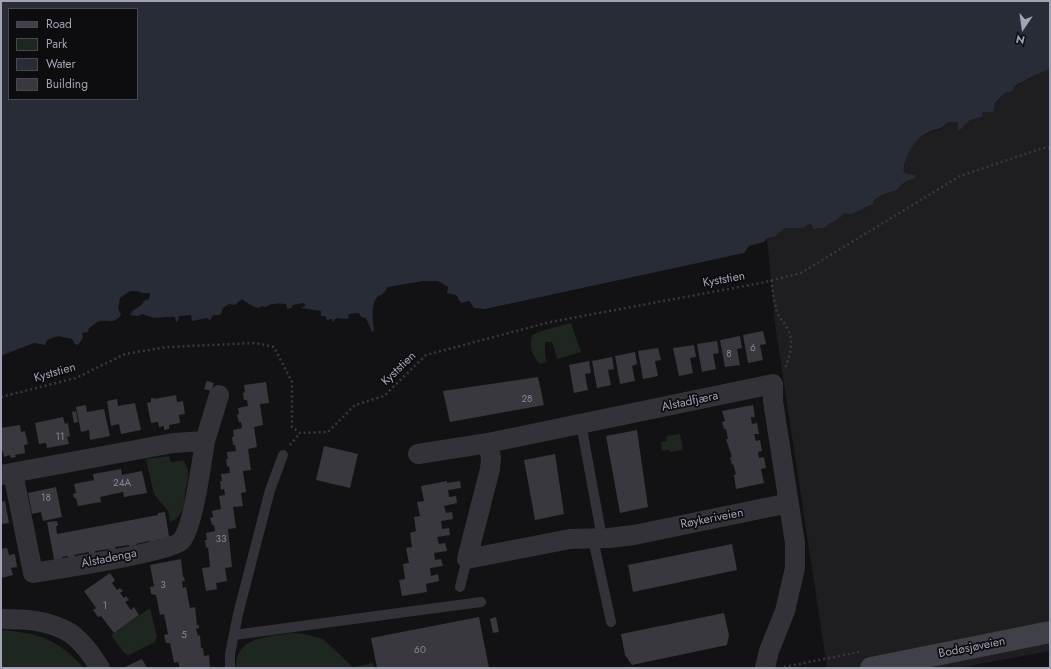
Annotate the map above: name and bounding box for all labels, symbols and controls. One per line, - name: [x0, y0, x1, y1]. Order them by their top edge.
- legend: [8, 8, 138, 100]
- north arrow: [1003, 8, 1043, 48]
- text: Road: [46, 15, 72, 33]
- text: N: [1014, 31, 1026, 48]
- text: Park: [46, 35, 67, 53]
- text: Water: [46, 55, 76, 73]
- text: Building: [46, 75, 88, 93]
- street label: Kyststien: [702, 269, 746, 291]
- house number: 6: [750, 343, 756, 355]
- street label: Kyststien: [379, 349, 419, 389]
- house number: 8: [726, 349, 732, 361]
- street label: Kyststien: [33, 360, 77, 386]
- street label: Alstadfjæra: [661, 389, 719, 415]
- house number: 28: [521, 394, 533, 406]
- house number: 11: [56, 432, 64, 444]
- house number: 24A: [113, 478, 131, 490]
- house number: 18: [41, 493, 51, 505]
- street label: Røykeriveien: [679, 506, 745, 532]
- house number: 33: [216, 534, 226, 546]
- street label: Alstadenga: [80, 547, 138, 571]
- house number: 3: [160, 580, 166, 592]
- house number: 1: [103, 601, 107, 613]
- house number: 5: [181, 630, 187, 642]
- street label: Bodøsjøveien: [937, 634, 1007, 662]
- house number: 60: [414, 645, 426, 657]

